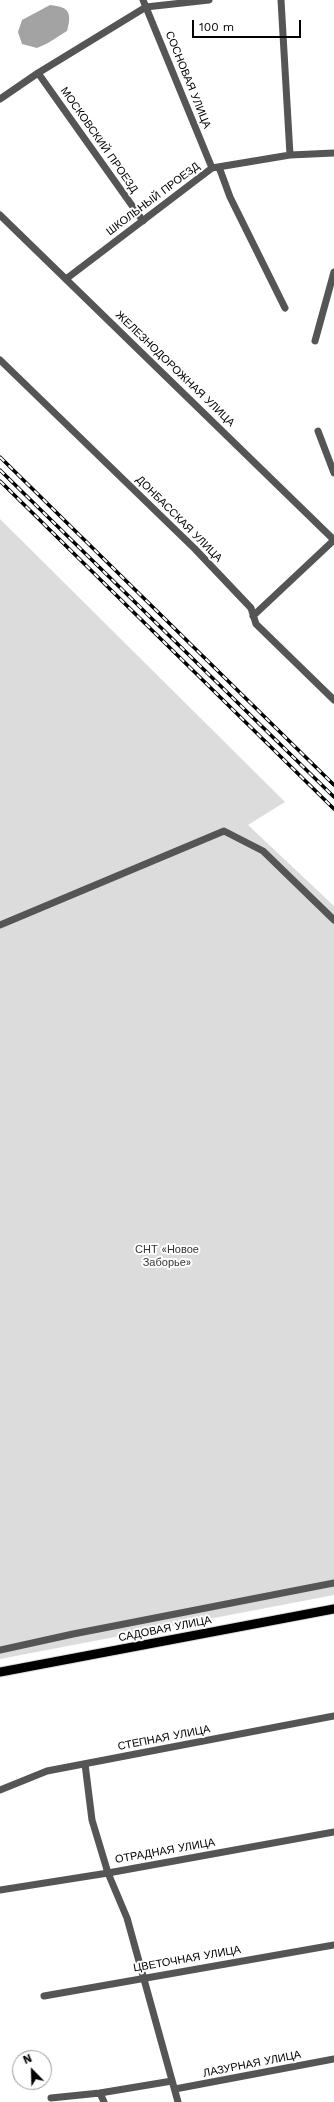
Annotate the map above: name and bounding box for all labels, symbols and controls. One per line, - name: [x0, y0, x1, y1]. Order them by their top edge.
- scale bar: [194, 12, 303, 38]
- text: 100 m: [199, 20, 234, 34]
- street label: СОСНОВАЯ УЛИЦА: [162, 29, 214, 131]
- street label: МОСКОВСКИЙ ПРОЕЗД: [57, 85, 141, 195]
- street label: ШКОЛЬНЫЙ ПРОЕЗД: [104, 160, 202, 238]
- street label: ЖЕЛЕЗНОДОРОЖНАЯ УЛИЦА: [113, 309, 237, 429]
- street label: ДОНБАССКАЯ УЛИЦА: [133, 473, 225, 565]
- park label: СНТ «Новое Заборье»: [135, 1243, 199, 1269]
- street label: САДОВАЯ УЛИЦА: [117, 1613, 213, 1645]
- street label: СТЕПНАЯ УЛИЦА: [117, 1723, 211, 1753]
- street label: ОТРАДНАЯ УЛИЦА: [114, 1836, 216, 1866]
- street label: ЦВЕТОЧНАЯ УЛИЦА: [132, 1943, 242, 1975]
- street label: ЛАЗУРНАЯ УЛИЦА: [202, 2048, 302, 2080]
- north arrow: [12, 2050, 52, 2090]
- text: N: [21, 2052, 34, 2067]

